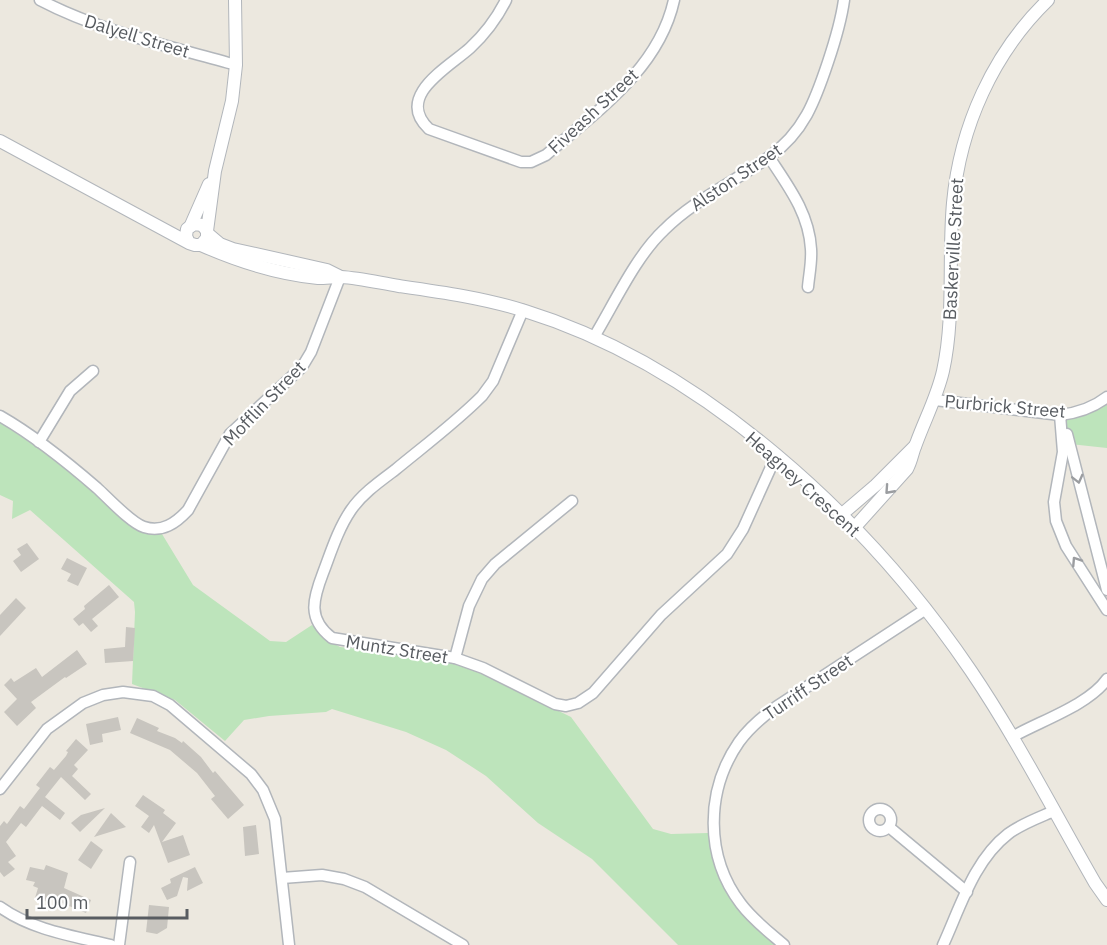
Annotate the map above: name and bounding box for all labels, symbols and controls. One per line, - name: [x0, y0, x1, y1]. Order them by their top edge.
- street label: Dalyell Street: [82, 9, 192, 63]
- street label: Fiveash Street: [543, 63, 643, 159]
- street label: Alston Street: [686, 138, 786, 216]
- street label: Baskerville Street: [938, 177, 968, 321]
- street label: Mofflin Street: [218, 356, 310, 450]
- street label: Purbrick Street: [944, 389, 1066, 423]
- street label: Heagney Crescent: [741, 426, 865, 542]
- one-way arrow: [1071, 474, 1084, 484]
- one-way arrow: [885, 483, 896, 493]
- one-way arrow: [1072, 556, 1083, 567]
- street label: Muntz Street: [344, 630, 450, 668]
- street label: Turriff Street: [759, 649, 857, 725]
- scale bar: [27, 882, 188, 920]
- text: 100 m: [36, 891, 88, 914]

